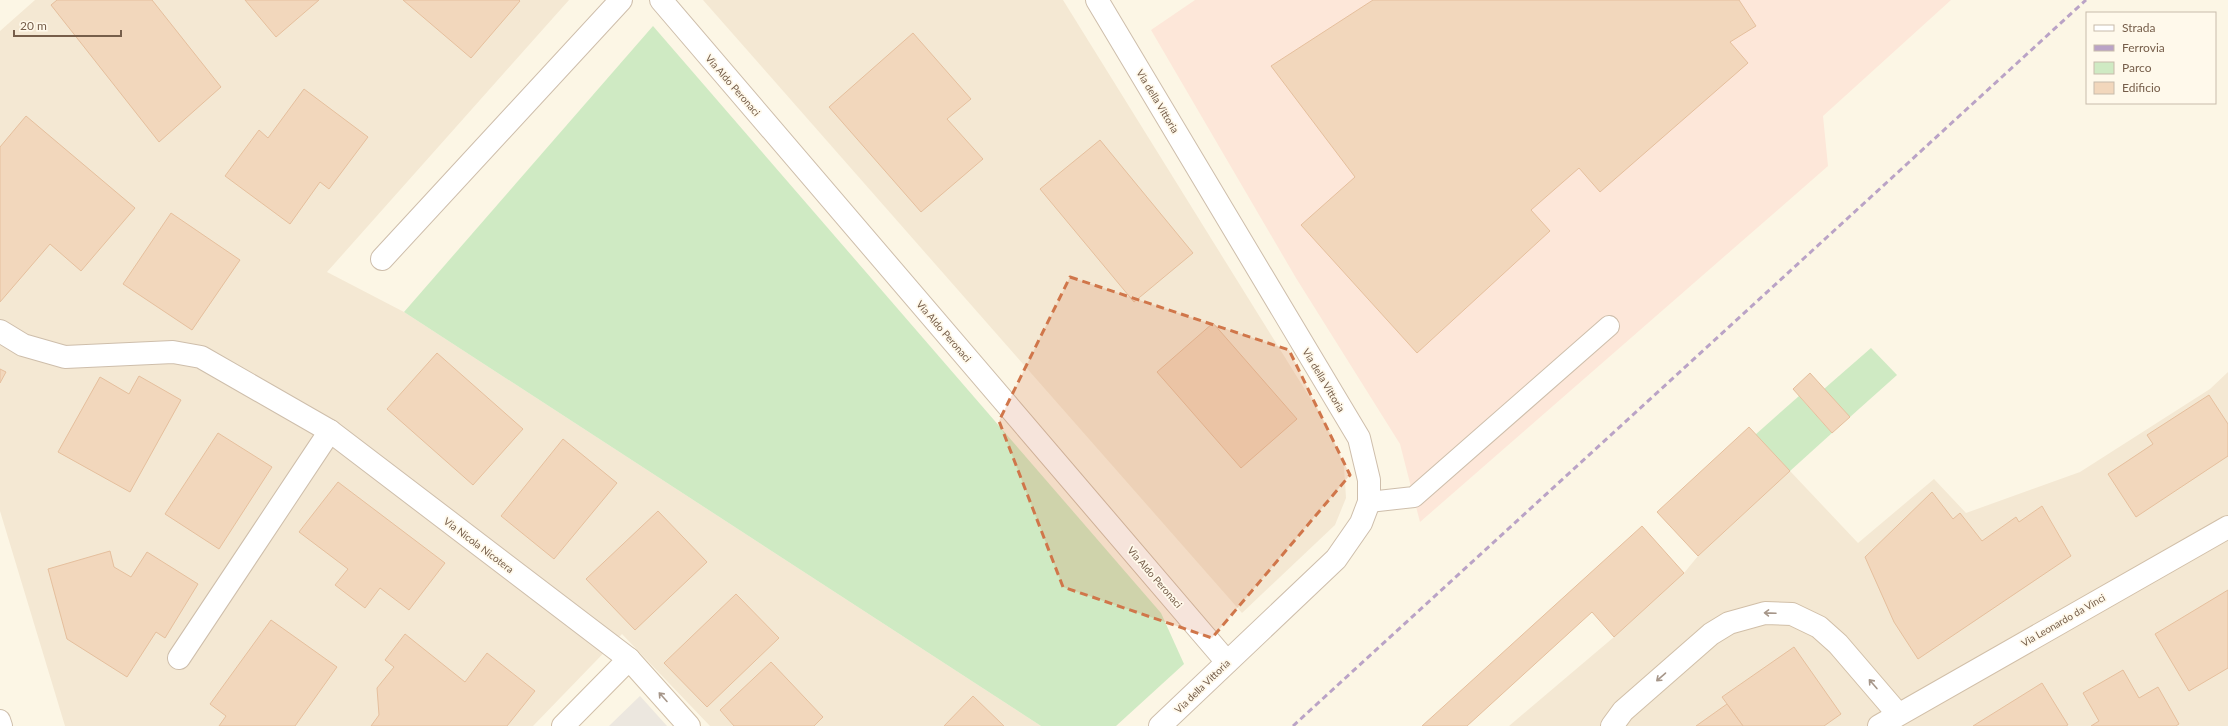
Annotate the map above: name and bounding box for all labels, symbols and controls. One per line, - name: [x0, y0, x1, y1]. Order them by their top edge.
- scale bar: [14, 12, 121, 38]
- legend: [2086, 12, 2216, 104]
- text: 20 m: [20, 18, 47, 33]
- text: Strada: [2122, 20, 2155, 35]
- text: Ferrovia: [2122, 40, 2165, 55]
- street label: Via Aldo Peronaci: [703, 52, 763, 118]
- text: Parco: [2122, 60, 2152, 75]
- street label: Via della Vittoria: [1134, 67, 1182, 135]
- text: Edificio: [2122, 80, 2161, 95]
- street label: Via Aldo Peronaci: [914, 298, 974, 364]
- street label: Via della Vittoria: [1300, 346, 1348, 414]
- street label: Via Nicola Nicotera: [442, 515, 516, 575]
- street label: Via Aldo Peronaci: [1125, 544, 1185, 610]
- street label: Via Leonardo da Vinci: [2019, 591, 2107, 649]
- one-way arrow: [1764, 609, 1777, 617]
- street label: Via della Vittoria: [1172, 657, 1232, 715]
- one-way arrow: [1656, 673, 1667, 682]
- one-way arrow: [1868, 679, 1877, 689]
- one-way arrow: [658, 692, 668, 702]

